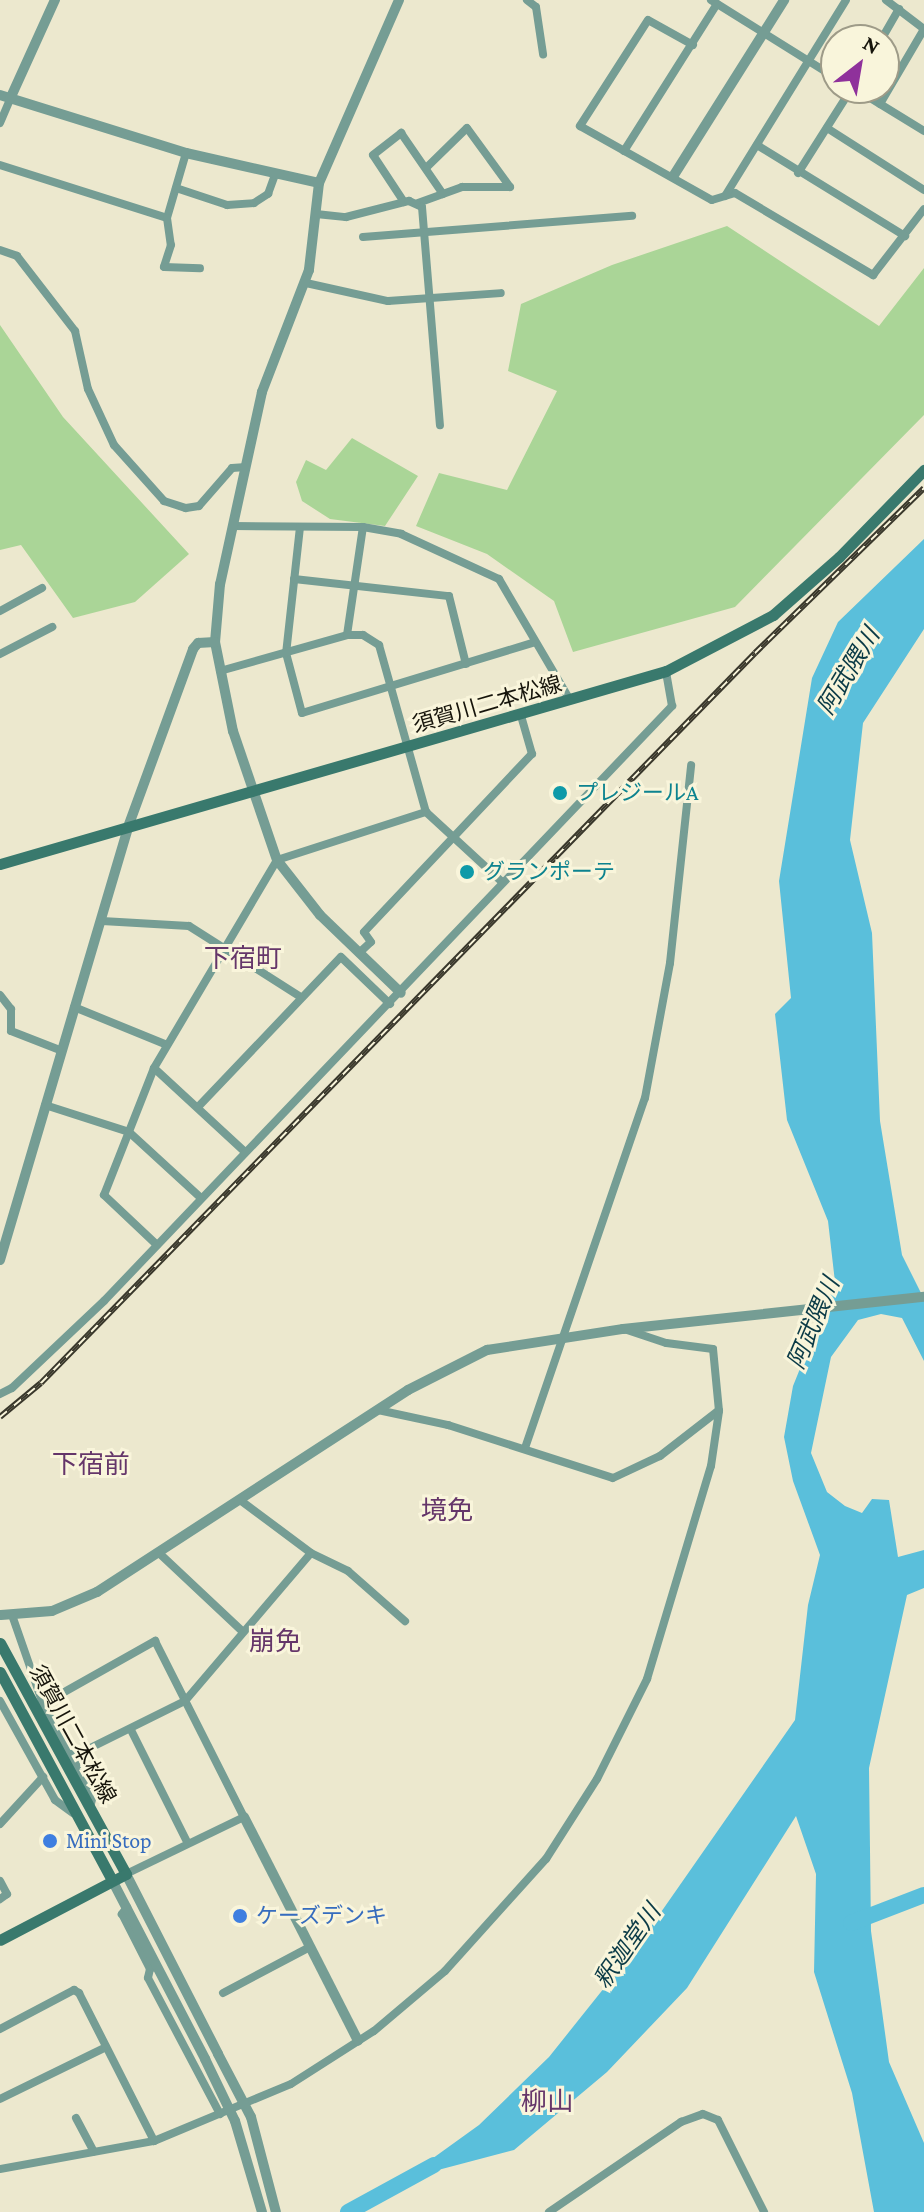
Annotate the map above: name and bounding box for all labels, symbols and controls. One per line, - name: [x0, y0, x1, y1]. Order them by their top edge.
- north arrow: [820, 24, 900, 104]
- text: N: [859, 30, 884, 59]
- water label: 阿武隈川: [811, 622, 885, 720]
- street label: 須賀川二本松線: [409, 670, 565, 738]
- place label: プレジールA: [576, 780, 699, 806]
- marker: プレジールA: [551, 784, 569, 802]
- place label: グランポーテ: [483, 859, 615, 885]
- marker: グランポーテ: [458, 863, 476, 881]
- district label: 下宿町: [204, 943, 282, 975]
- water label: 阿武隈川: [781, 1273, 845, 1373]
- district label: 下宿前: [52, 1449, 130, 1481]
- district label: 境免: [421, 1495, 473, 1527]
- district label: 崩免: [249, 1626, 301, 1658]
- street label: 須賀川二本松線: [24, 1660, 122, 1808]
- place label: Mini Stop: [66, 1828, 152, 1854]
- marker: Mini Stop: [41, 1832, 59, 1850]
- water label: 釈迦堂川: [588, 1898, 666, 1994]
- place label: ケーズデンキ: [256, 1903, 388, 1929]
- marker: ケーズデンキ: [231, 1907, 249, 1925]
- district label: 柳山: [521, 2086, 573, 2118]

